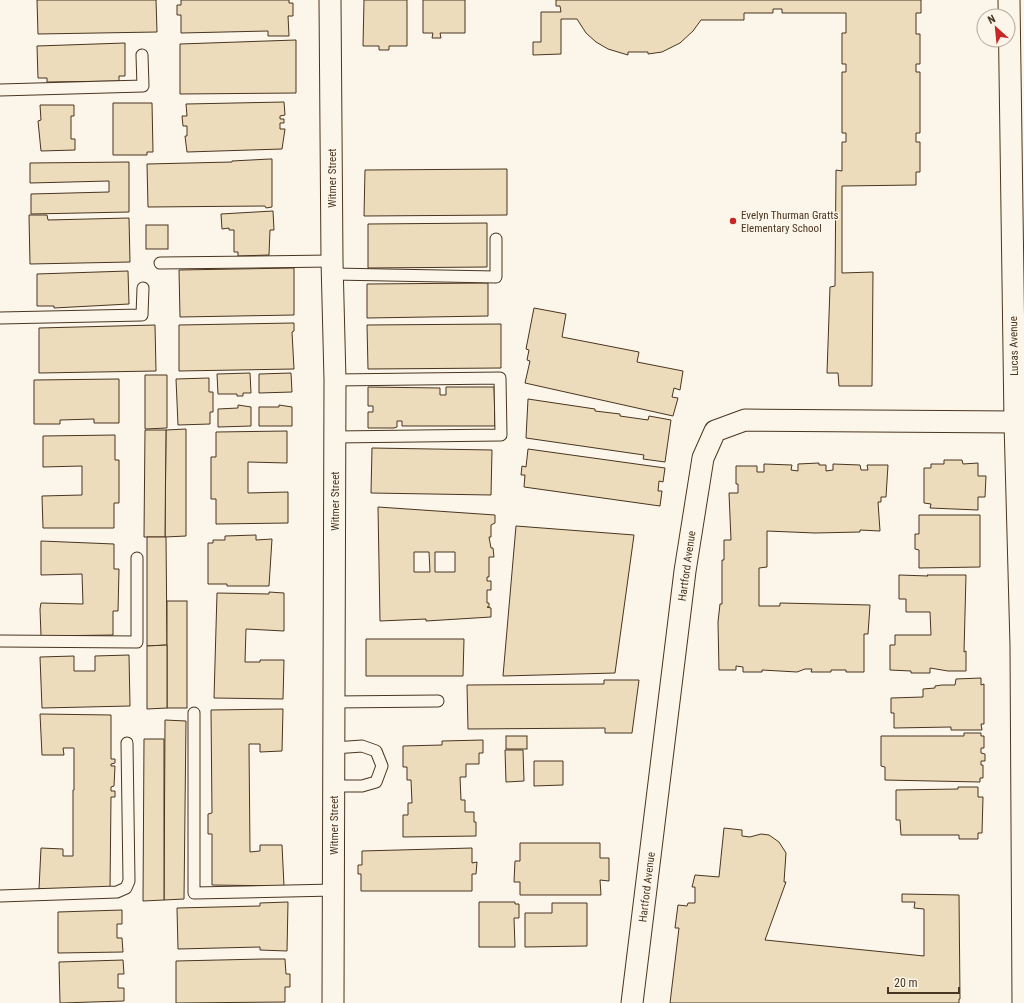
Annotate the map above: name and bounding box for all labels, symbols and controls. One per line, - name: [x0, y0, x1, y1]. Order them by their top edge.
- north arrow: [976, 8, 1016, 48]
- text: N: [986, 12, 998, 27]
- street label: Witmer Street: [326, 148, 339, 208]
- place label: Evelyn Thurman Gratts Elementary School: [741, 209, 838, 235]
- marker: Evelyn Thurman Gratts Elementary School: [728, 216, 738, 226]
- street label: Lucas Avenue: [1007, 316, 1021, 376]
- street label: Witmer Street: [329, 471, 342, 531]
- street label: Hartford Avenue: [676, 530, 698, 602]
- street label: Witmer Street: [328, 795, 341, 855]
- street label: Hartford Avenue: [636, 851, 658, 923]
- scale bar: [888, 969, 959, 995]
- text: 20 m: [894, 976, 918, 990]

